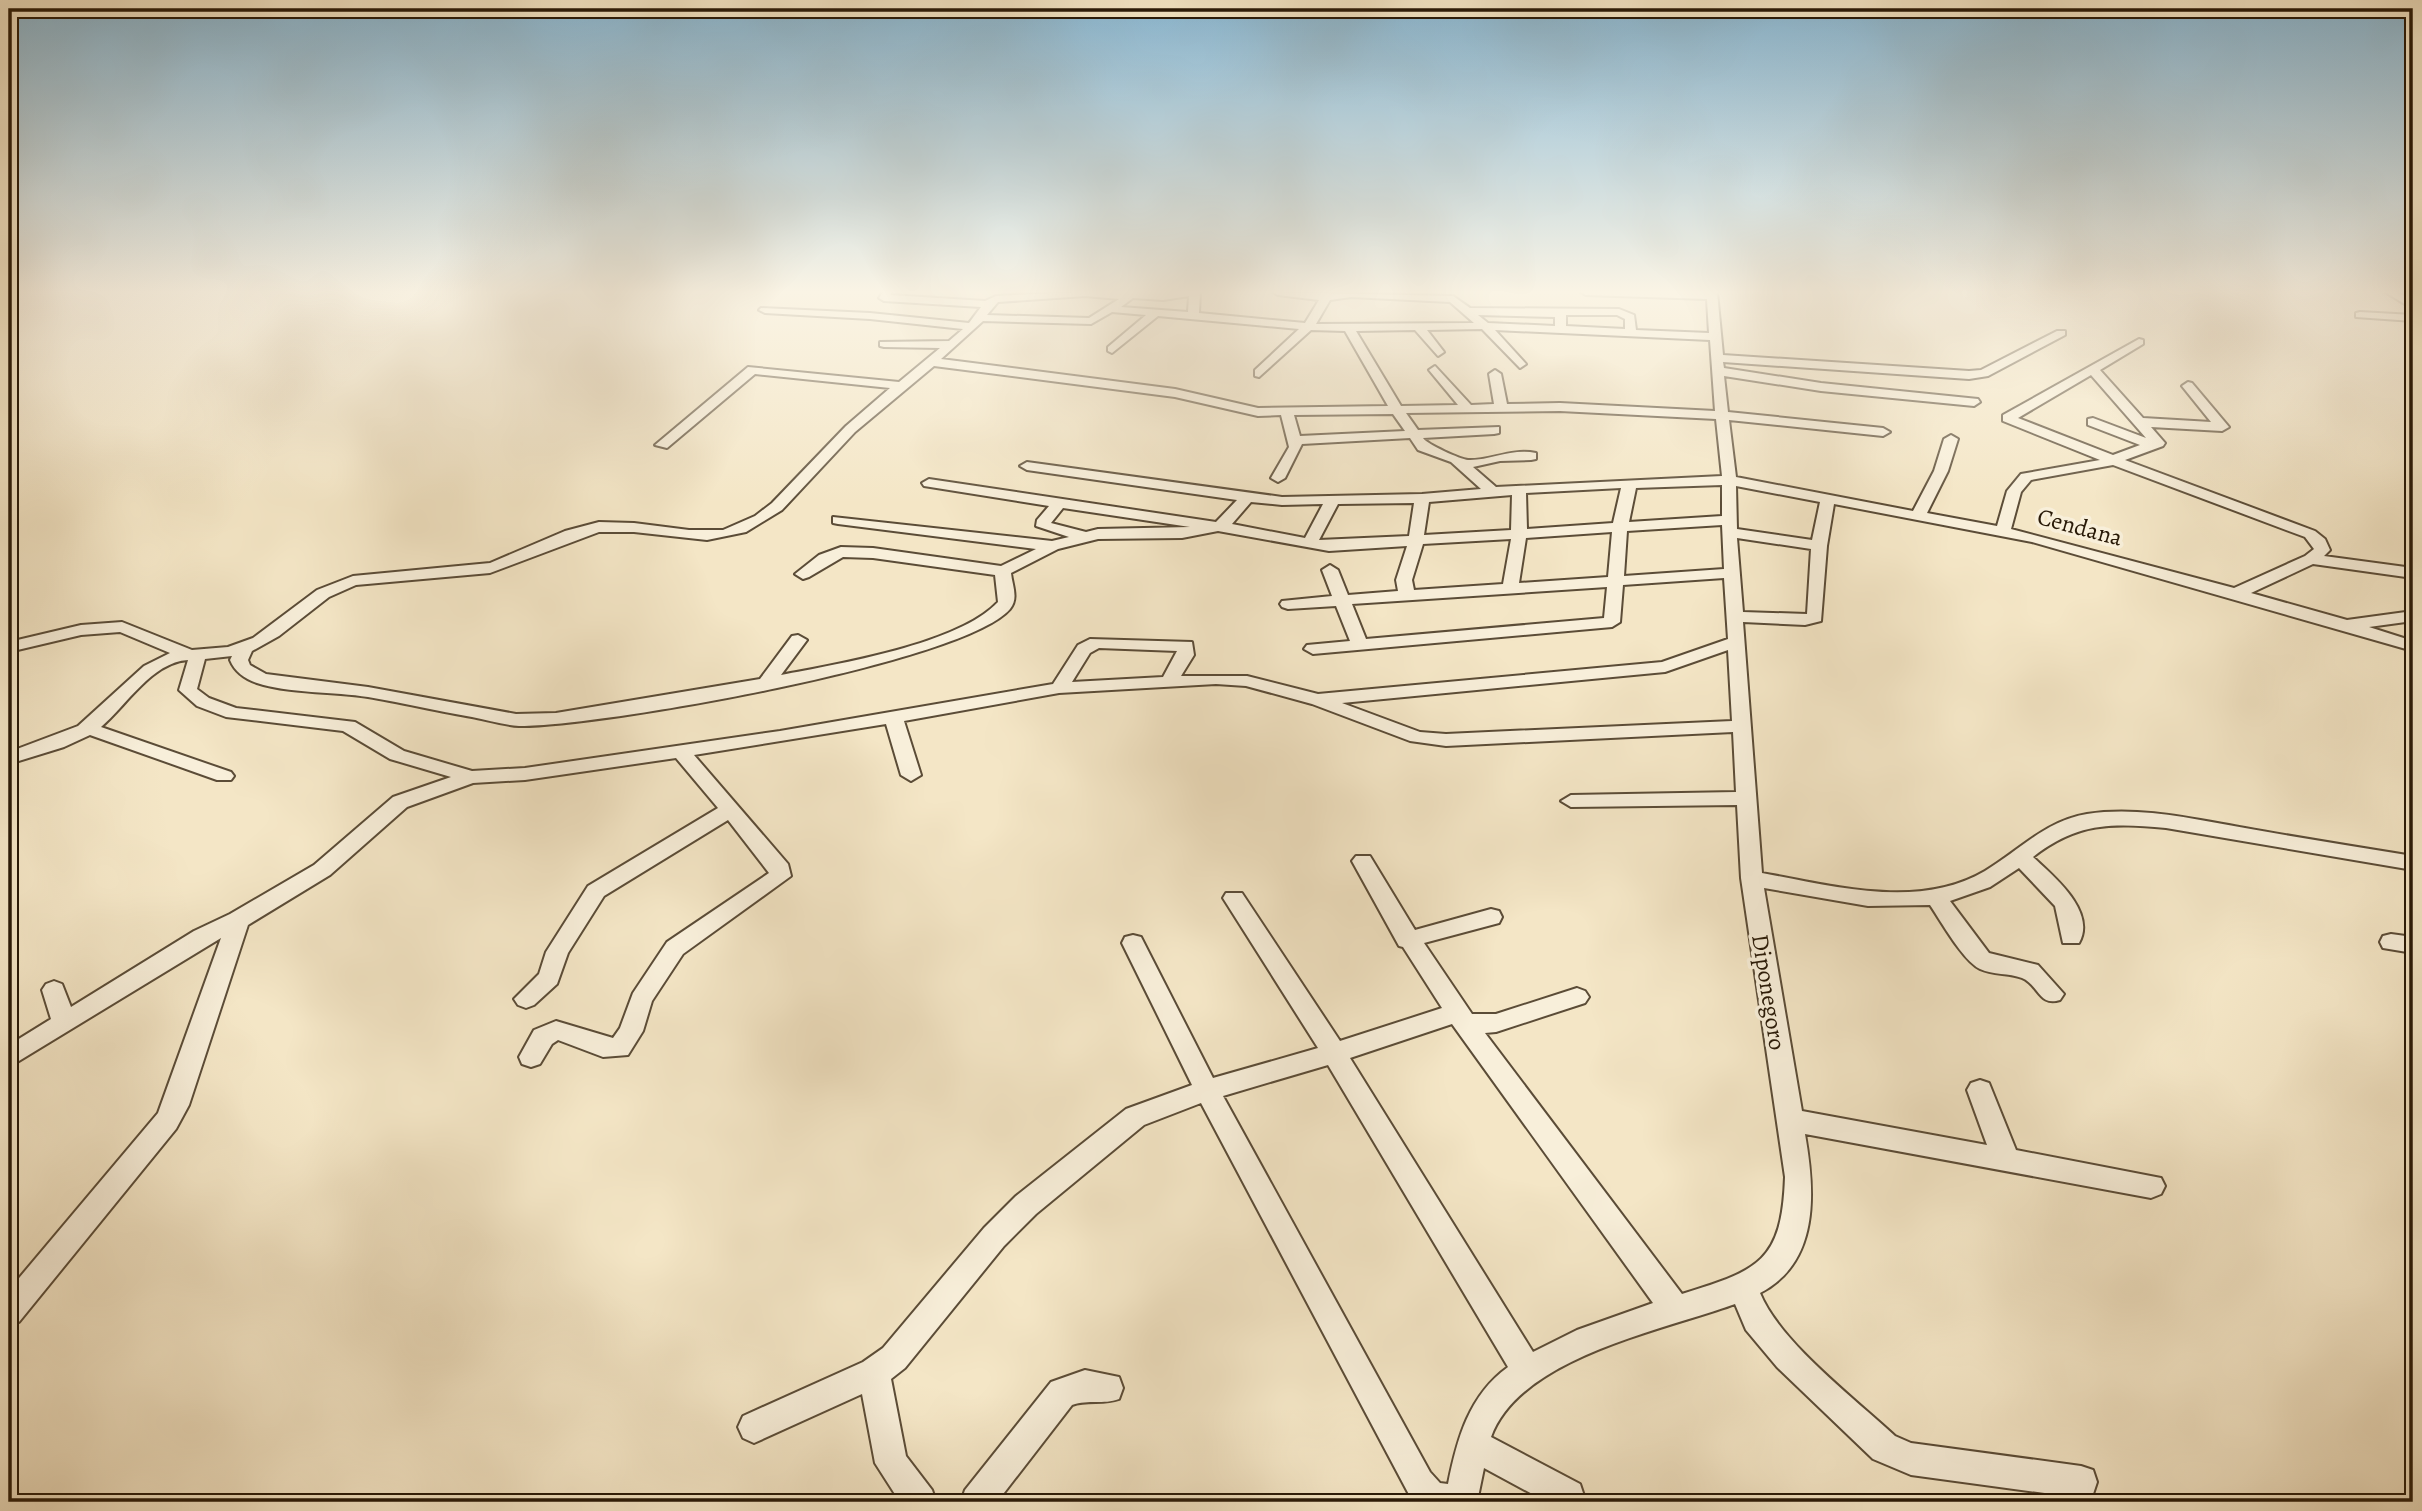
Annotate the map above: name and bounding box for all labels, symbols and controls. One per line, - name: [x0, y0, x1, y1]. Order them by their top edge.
- street label: Cendana: [2034, 500, 2127, 554]
- street label: Diponegoro: [1744, 932, 1794, 1052]

